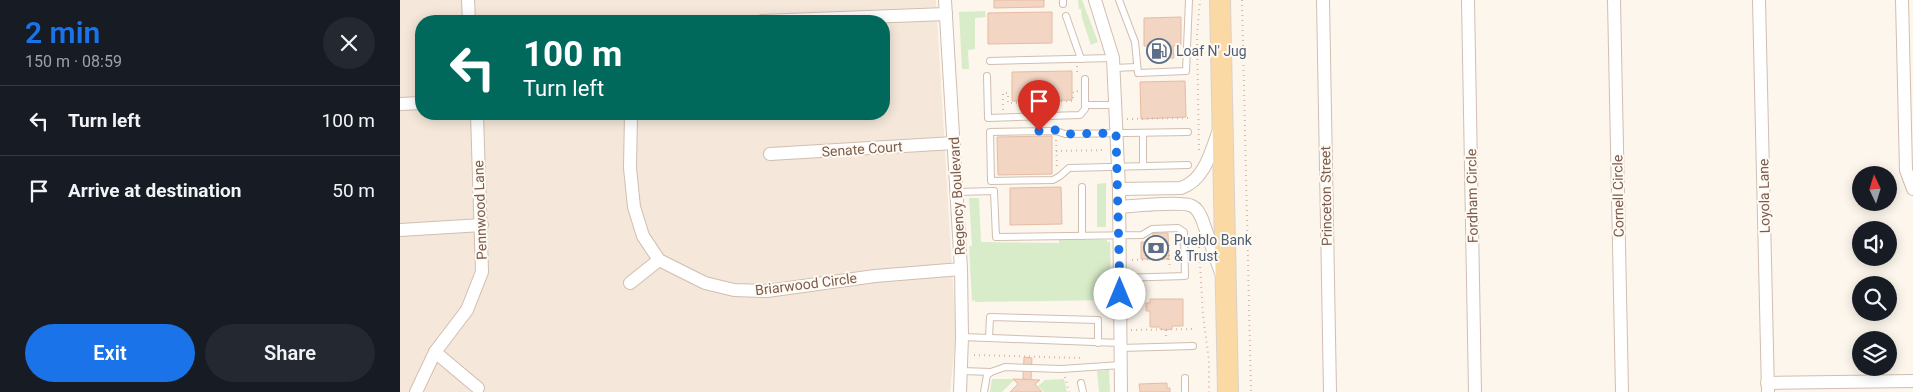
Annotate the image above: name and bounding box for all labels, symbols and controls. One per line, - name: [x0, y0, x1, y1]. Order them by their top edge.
- text: 2 min: [25, 15, 100, 50]
- button: close: [323, 17, 375, 69]
- text: 100 m: [523, 34, 622, 75]
- icon: left: [440, 35, 505, 100]
- fuel station icon: Loaf N' Jug: [1146, 38, 1172, 64]
- place label: Loaf N' Jug: [1176, 43, 1247, 59]
- text: 150 m · 08:59: [25, 52, 122, 71]
- text: Turn left: [523, 76, 604, 101]
- pin: [1018, 80, 1060, 131]
- icon: arrive: [1025, 87, 1053, 115]
- icon: left: [25, 107, 53, 135]
- text: Turn left: [68, 109, 141, 132]
- text: 100 m: [322, 109, 375, 132]
- street label: Regency Boulevard: [946, 136, 968, 256]
- street label: Senate Court: [821, 138, 903, 160]
- street label: Princeton Street: [1317, 145, 1335, 246]
- street label: Fordham Circle: [1463, 149, 1481, 243]
- street label: Cornell Circle: [1609, 155, 1627, 237]
- street label: Loyola Lane: [1755, 158, 1773, 234]
- street label: Pennwood Lane: [470, 160, 490, 260]
- north arrow: [1852, 166, 1898, 211]
- map controls: [1852, 166, 1897, 376]
- icon: arrive: [25, 177, 53, 205]
- text: Arrive at destination: [68, 179, 241, 202]
- text: 50 m: [332, 179, 375, 202]
- button: sound: [1852, 221, 1897, 266]
- place label: Pueblo Bank & Trust: [1174, 232, 1253, 264]
- bank icon: Pueblo Bank & Trust: [1143, 235, 1169, 261]
- position arrow: [1093, 267, 1145, 319]
- street label: Briarwood Circle: [754, 270, 858, 298]
- button: search: [1852, 276, 1897, 321]
- button: Exit: [25, 324, 195, 382]
- button: Share: [205, 324, 375, 382]
- button: layers: [1852, 331, 1897, 376]

